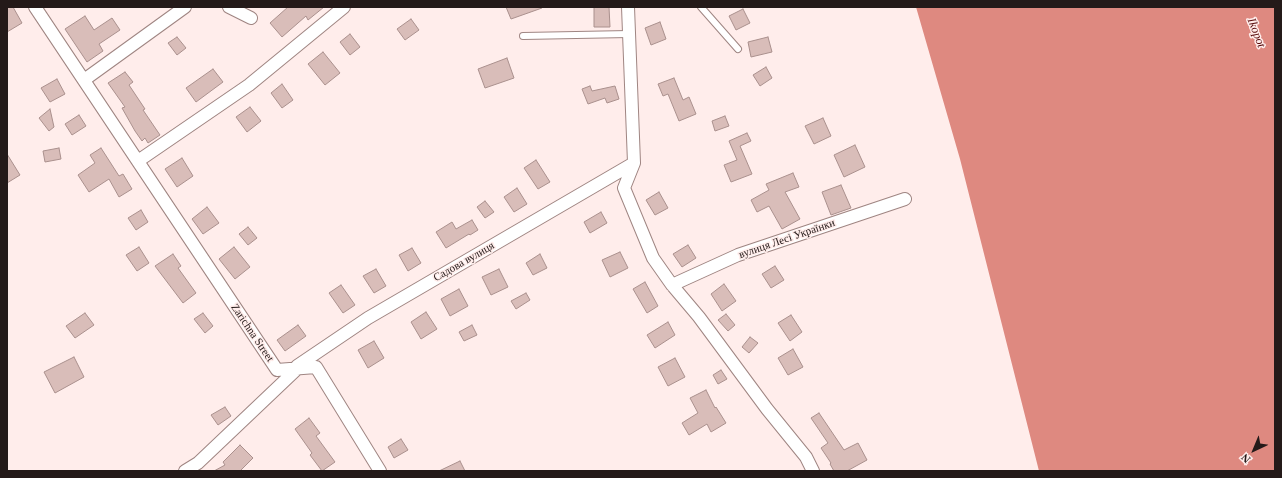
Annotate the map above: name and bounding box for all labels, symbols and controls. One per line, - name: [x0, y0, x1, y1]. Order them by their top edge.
- water label: Ikopot: [1244, 16, 1268, 50]
- street label: вулиця Лесі Українки: [737, 216, 837, 262]
- street label: Садова вулиця: [431, 239, 497, 285]
- street label: Zarichna Street: [228, 301, 276, 365]
- north arrow: [1234, 430, 1274, 470]
- text: N: [1239, 452, 1253, 466]

